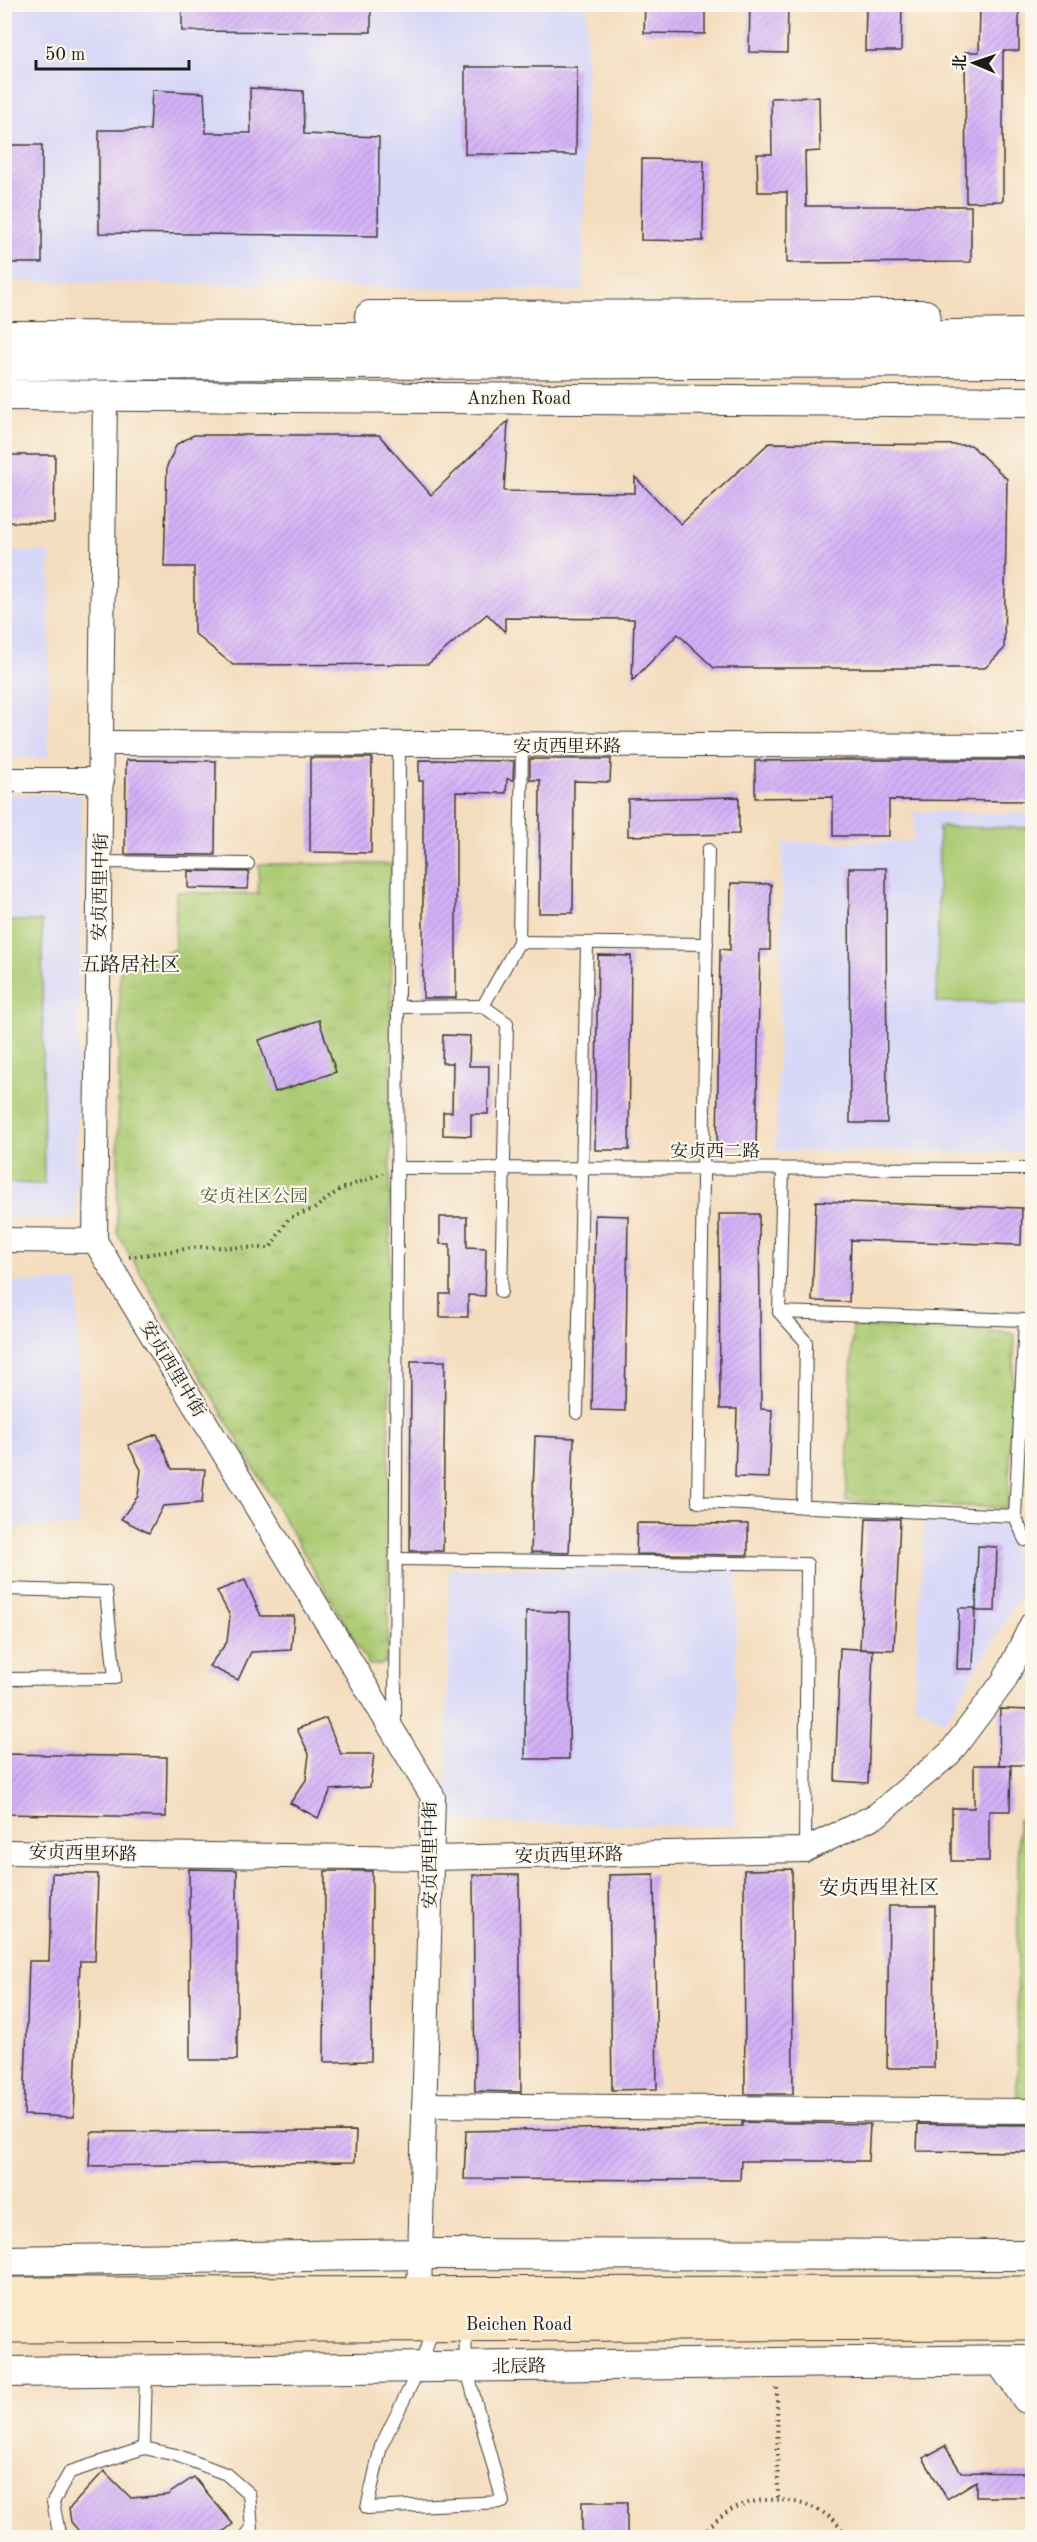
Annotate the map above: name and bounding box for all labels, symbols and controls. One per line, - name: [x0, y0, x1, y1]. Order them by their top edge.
- scale bar: [36, 33, 189, 71]
- north arrow: [944, 33, 1004, 93]
- text: 50 m: [45, 46, 85, 64]
- text: 北: [951, 54, 969, 71]
- street label: Anzhen Road: [467, 390, 571, 408]
- street label: 安贞西里环路: [513, 736, 621, 756]
- street label: 安贞西里中街: [89, 833, 111, 941]
- district label: 五路居社区: [80, 954, 180, 976]
- street label: 安贞西二路: [670, 1141, 760, 1161]
- park label: 安贞社区公园: [200, 1186, 308, 1206]
- street label: 安贞西里中街: [137, 1318, 209, 1420]
- street label: 安贞西里中街: [420, 1801, 440, 1909]
- street label: 安贞西里环路: [29, 1842, 137, 1864]
- street label: 安贞西里环路: [515, 1844, 623, 1866]
- district label: 安贞西里社区: [819, 1877, 939, 1899]
- street label: Beichen Road: [466, 2316, 572, 2334]
- street label: 北辰路: [492, 2356, 546, 2376]

